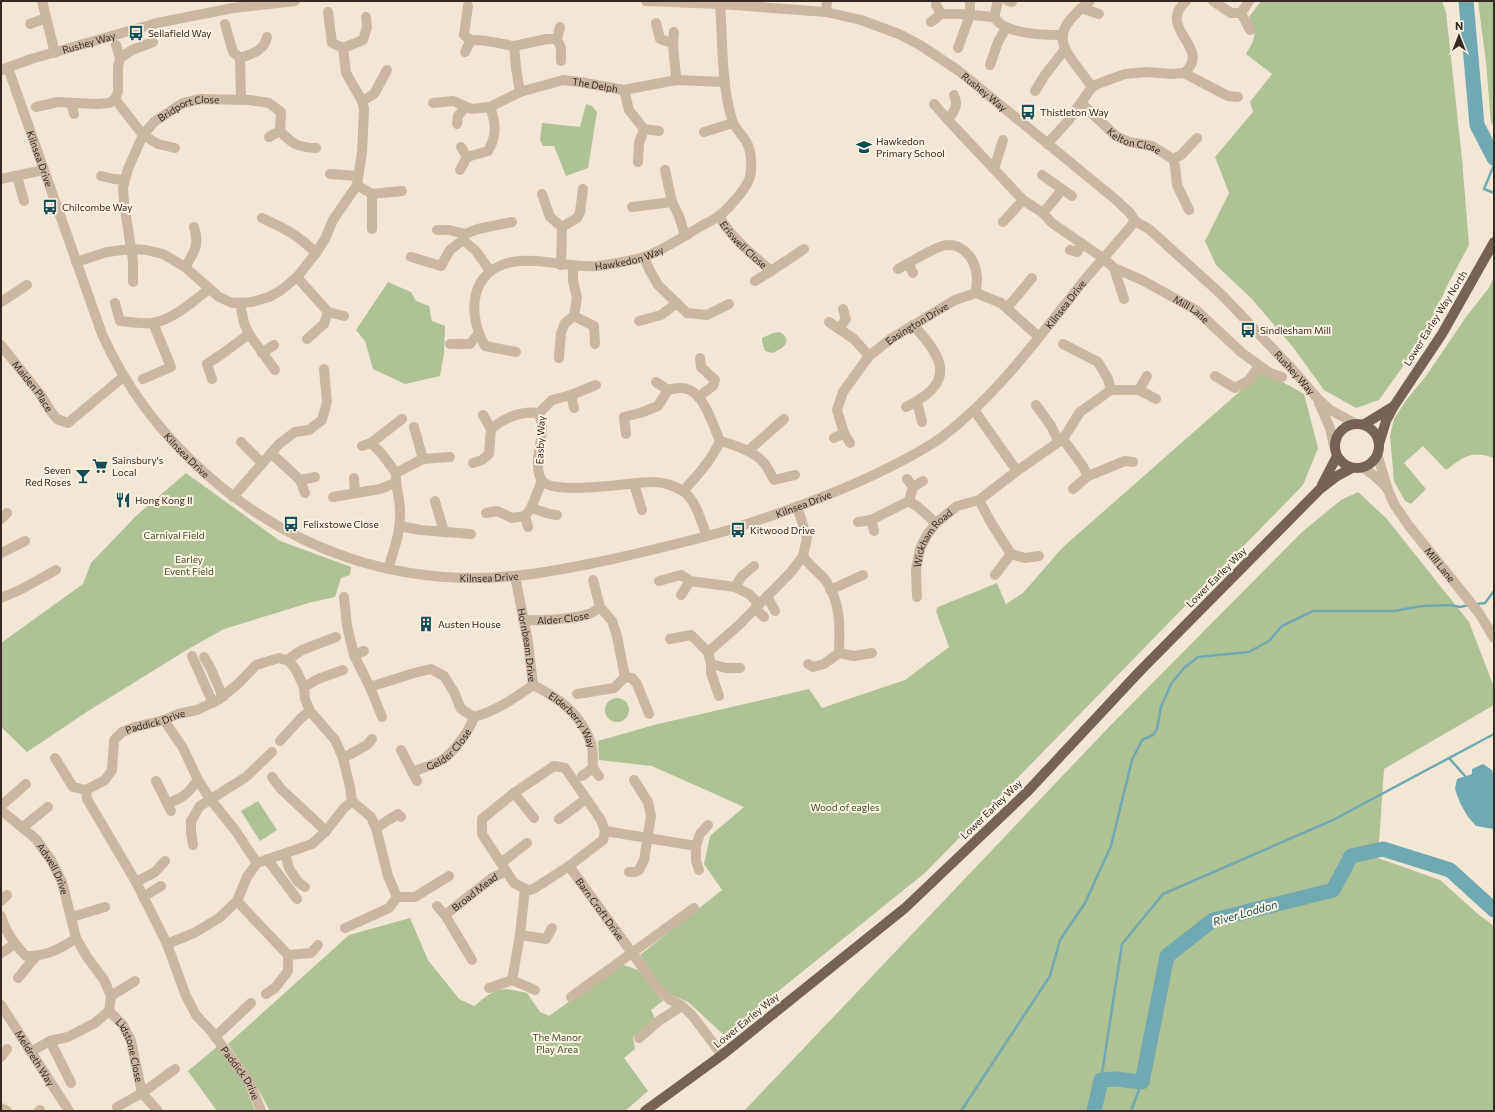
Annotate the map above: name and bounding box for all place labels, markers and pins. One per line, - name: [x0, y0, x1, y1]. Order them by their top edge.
- bus stop icon: Sellafield Way: [127, 24, 145, 42]
- place label: Sellafield Way: [148, 27, 211, 39]
- bus stop icon: Thistleton Way: [1019, 103, 1037, 121]
- place label: Thistleton Way: [1040, 106, 1109, 118]
- place label: Hawkedon Primary School: [876, 135, 945, 159]
- school or university icon: Hawkedon Primary School: [855, 138, 873, 156]
- bus stop icon: Chilcombe Way: [41, 198, 59, 216]
- place label: Chilcombe Way: [62, 201, 132, 213]
- bus stop icon: Sindlesham Mill: [1239, 321, 1257, 339]
- place label: Sindlesham Mill: [1260, 324, 1331, 336]
- place label: Sainsbury's Local: [112, 454, 164, 478]
- supermarket icon: Sainsbury's Local: [91, 457, 109, 475]
- place label: Seven Red Roses: [25, 464, 71, 488]
- bar icon: Seven Red Roses: [74, 467, 92, 485]
- restaurant icon: Hong Kong II: [114, 491, 132, 509]
- place label: Hong Kong II: [135, 494, 193, 506]
- bus stop icon: Felixstowe Close: [282, 515, 300, 533]
- place label: Felixstowe Close: [303, 518, 379, 530]
- bus stop icon: Kitwood Drive: [729, 521, 747, 539]
- place label: Kitwood Drive: [750, 524, 815, 536]
- building icon: Austen House: [417, 615, 435, 633]
- place label: Austen House: [438, 618, 501, 630]

